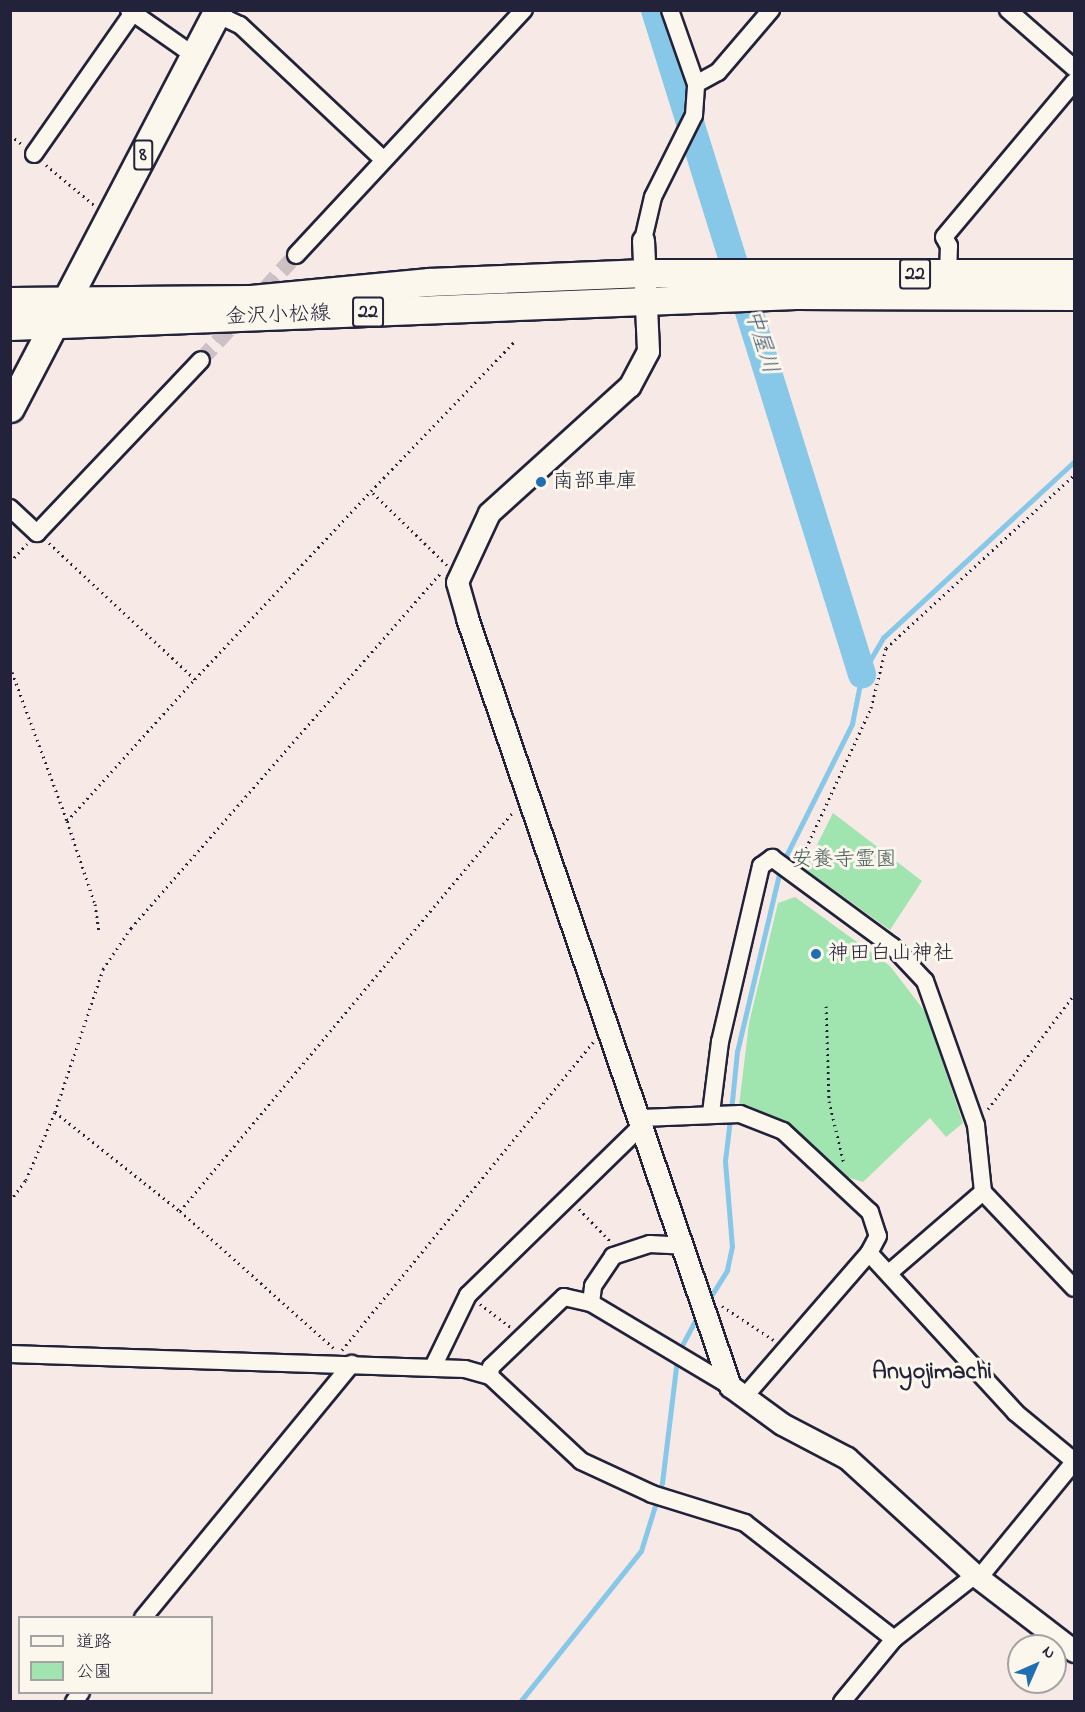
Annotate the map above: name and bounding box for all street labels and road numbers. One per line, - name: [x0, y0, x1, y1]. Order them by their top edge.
- road number: 8: [132, 138, 154, 172]
- road number: 22: [898, 257, 932, 291]
- road number: 22: [352, 295, 385, 329]
- street label: 金沢小松線: [225, 302, 331, 330]

